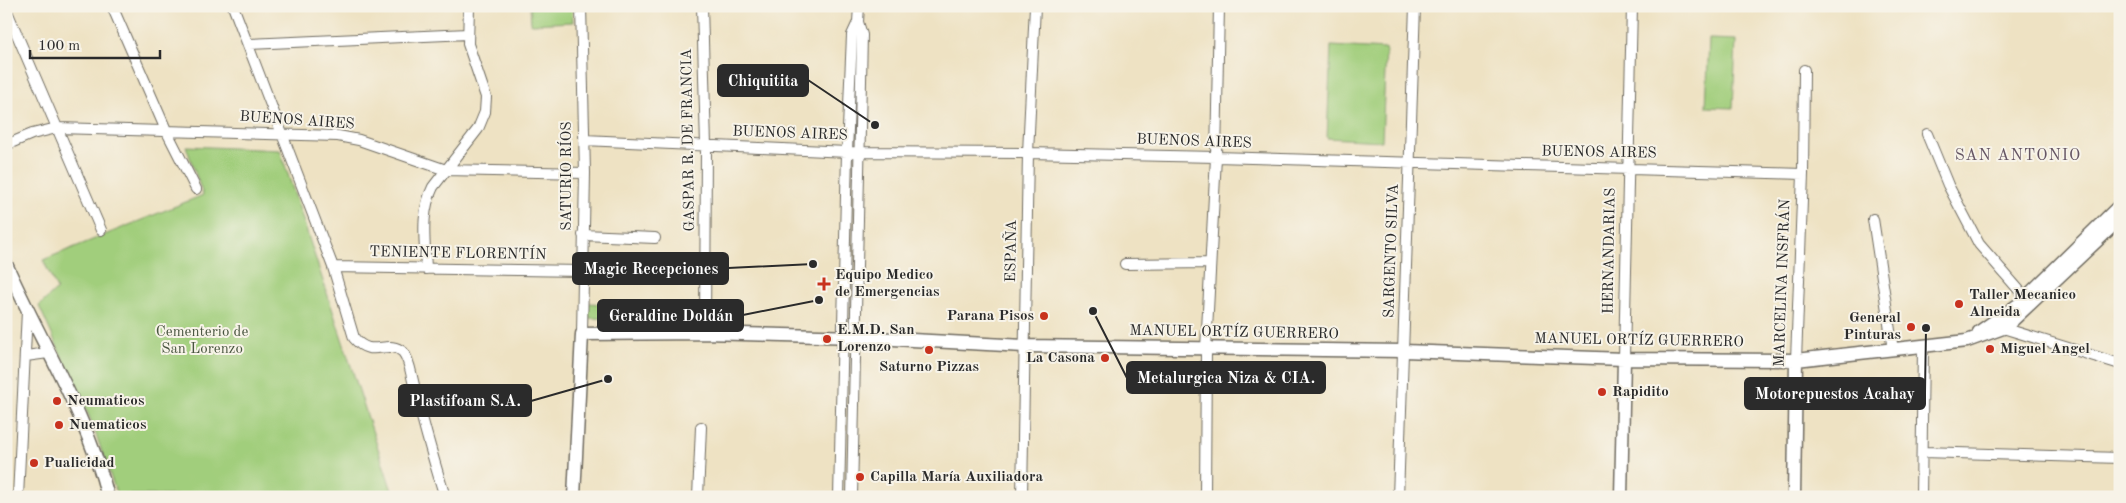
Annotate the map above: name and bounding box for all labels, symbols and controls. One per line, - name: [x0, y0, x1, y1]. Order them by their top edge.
- scale bar: [30, 28, 160, 60]
- text: 100 m: [38, 39, 80, 54]
- street label: GASPAR R. DE FRANCIA: [680, 48, 698, 232]
- callout: Chiquitita: [718, 65, 808, 96]
- text: Chiquitita: [728, 74, 798, 90]
- street label: BUENOS AIRES: [239, 109, 355, 133]
- street label: SATURIO RÍOS: [557, 121, 575, 231]
- street label: BUENOS AIRES: [732, 124, 848, 144]
- street label: BUENOS AIRES: [1136, 132, 1252, 152]
- street label: BUENOS AIRES: [1541, 144, 1657, 162]
- district label: SAN ANTONIO: [1955, 148, 2081, 164]
- street label: SARGENTO SILVA: [1382, 183, 1402, 319]
- street label: HERNANDARIAS: [1601, 188, 1619, 314]
- street label: MARCELINA INSFRÁN: [1770, 198, 1793, 367]
- street label: ESPAÑA: [1001, 219, 1020, 283]
- street label: TENIENTE FLORENTÍN: [369, 242, 547, 263]
- callout: Magic Recepciones: [573, 253, 728, 284]
- text: Magic Recepciones: [584, 262, 718, 278]
- place label: Equipo Medico de Emergencias: [835, 268, 940, 300]
- marker: Equipo Medico de Emergencias: [817, 277, 831, 291]
- place label: Taller Mecanico Alneida: [1969, 288, 2076, 320]
- marker: Taller Mecanico Alneida: [1953, 298, 1965, 310]
- callout: Geraldine Doldán: [598, 300, 743, 331]
- text: Geraldine Doldán: [609, 309, 733, 325]
- place label: Parana Pisos: [947, 309, 1034, 324]
- marker: Parana Pisos: [1038, 310, 1050, 322]
- place label: General Pinturas: [1843, 311, 1901, 343]
- street label: MANUEL ORTÍZ GUERRERO: [1129, 321, 1339, 342]
- marker: General Pinturas: [1905, 321, 1917, 333]
- place label: E.M.D. San Lorenzo: [837, 323, 915, 355]
- park label: Cementerio de San Lorenzo: [156, 325, 248, 357]
- street label: MANUEL ORTÍZ GUERRERO: [1534, 329, 1744, 350]
- marker: E.M.D. San Lorenzo: [821, 333, 833, 345]
- place label: Miguel Angel: [2000, 342, 2090, 357]
- marker: Miguel Angel: [1984, 343, 1996, 355]
- marker: Saturno Pizzas: [923, 344, 935, 356]
- place label: La Casona: [1026, 351, 1095, 366]
- marker: La Casona: [1099, 352, 1111, 364]
- place label: Saturno Pizzas: [879, 360, 979, 375]
- callout: Metalurgica Niza & CIA.: [1127, 362, 1325, 393]
- text: Metalurgica Niza & CIA.: [1137, 371, 1315, 387]
- callout: Motorepuestos Acahay: [1745, 378, 1925, 409]
- callout: Plastifoam S.A.: [399, 385, 531, 416]
- place label: Rapidito: [1612, 385, 1669, 400]
- marker: Rapidito: [1596, 386, 1608, 398]
- text: Motorepuestos Acahay: [1755, 387, 1915, 403]
- place label: Neumaticos: [67, 394, 144, 409]
- text: Plastifoam S.A.: [409, 394, 521, 410]
- marker: Neumaticos: [51, 395, 63, 407]
- place label: Nuematicos: [69, 418, 146, 433]
- marker: Nuematicos: [53, 419, 65, 431]
- place label: Pualicidad: [44, 456, 115, 471]
- marker: Pualicidad: [28, 457, 40, 469]
- place label: Capilla María Auxiliadora: [870, 470, 1044, 485]
- marker: Capilla María Auxiliadora: [854, 471, 866, 483]

